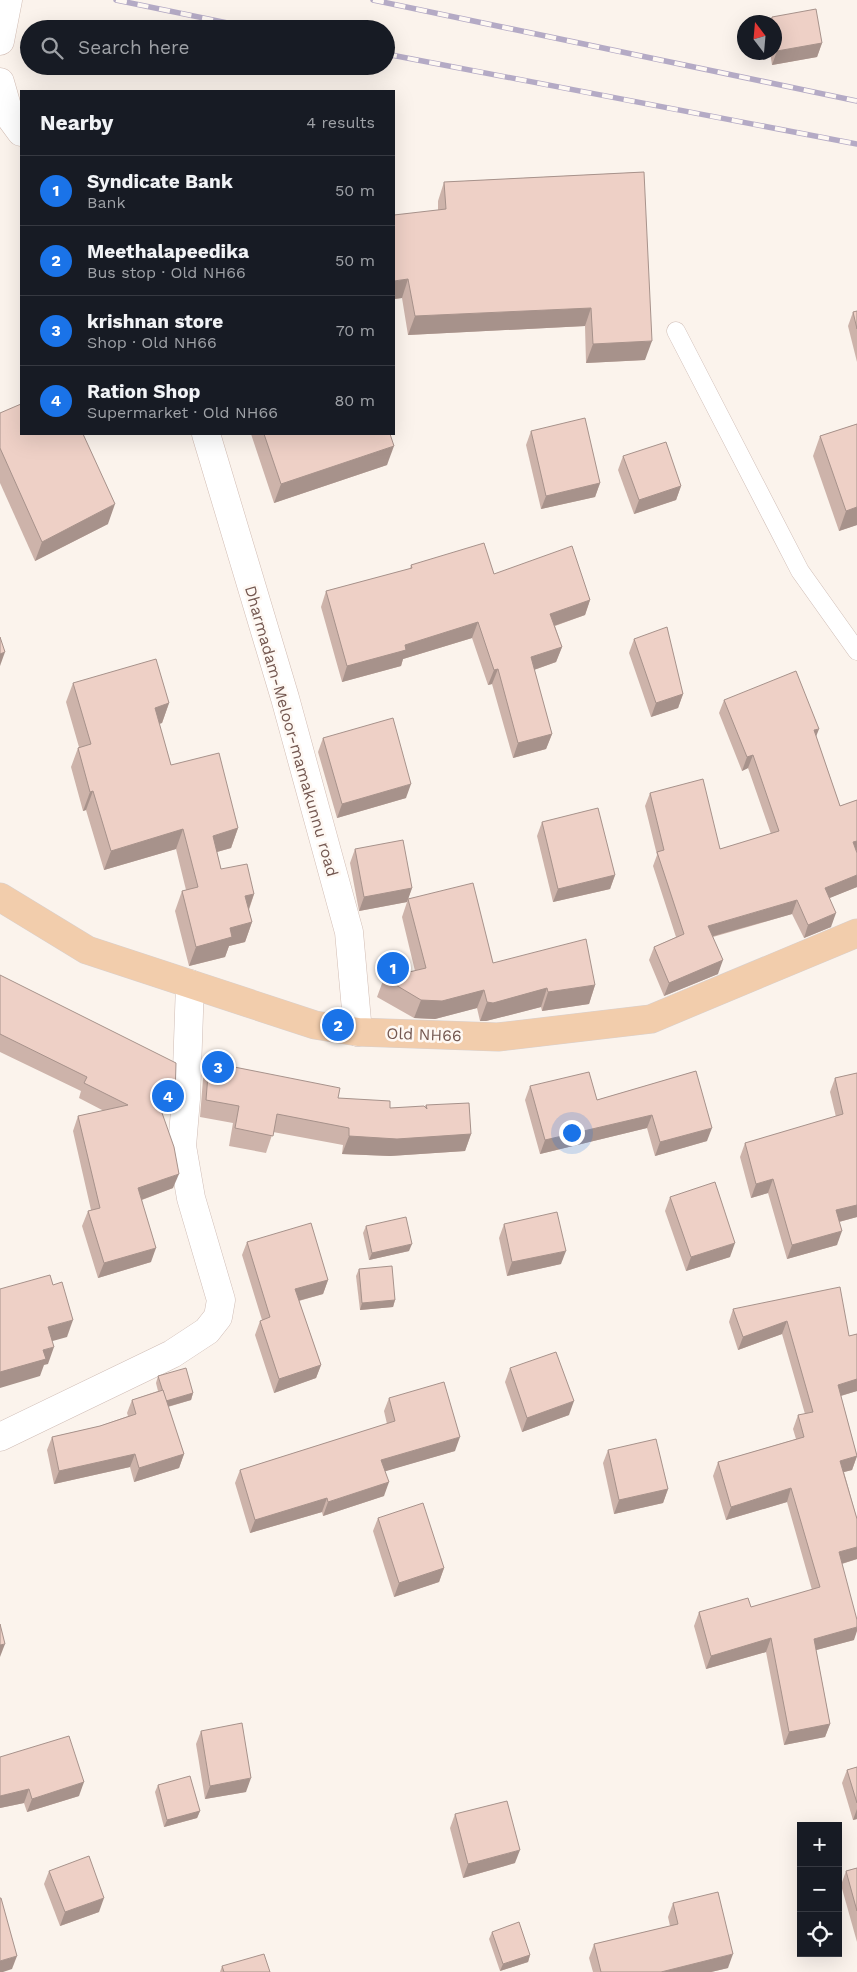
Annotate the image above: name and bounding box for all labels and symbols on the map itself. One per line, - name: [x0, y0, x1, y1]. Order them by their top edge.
- north arrow: [737, 15, 782, 60]
- street label: Dharmadam-Meloor-mamakunnu road: [241, 583, 342, 879]
- pin: 1: [377, 949, 409, 987]
- pin: 2: [322, 1006, 354, 1044]
- street label: Old NH66: [386, 1024, 462, 1045]
- pin: 3: [202, 1048, 234, 1086]
- pin: 4: [152, 1077, 184, 1115]
- your location: [559, 1120, 585, 1146]

